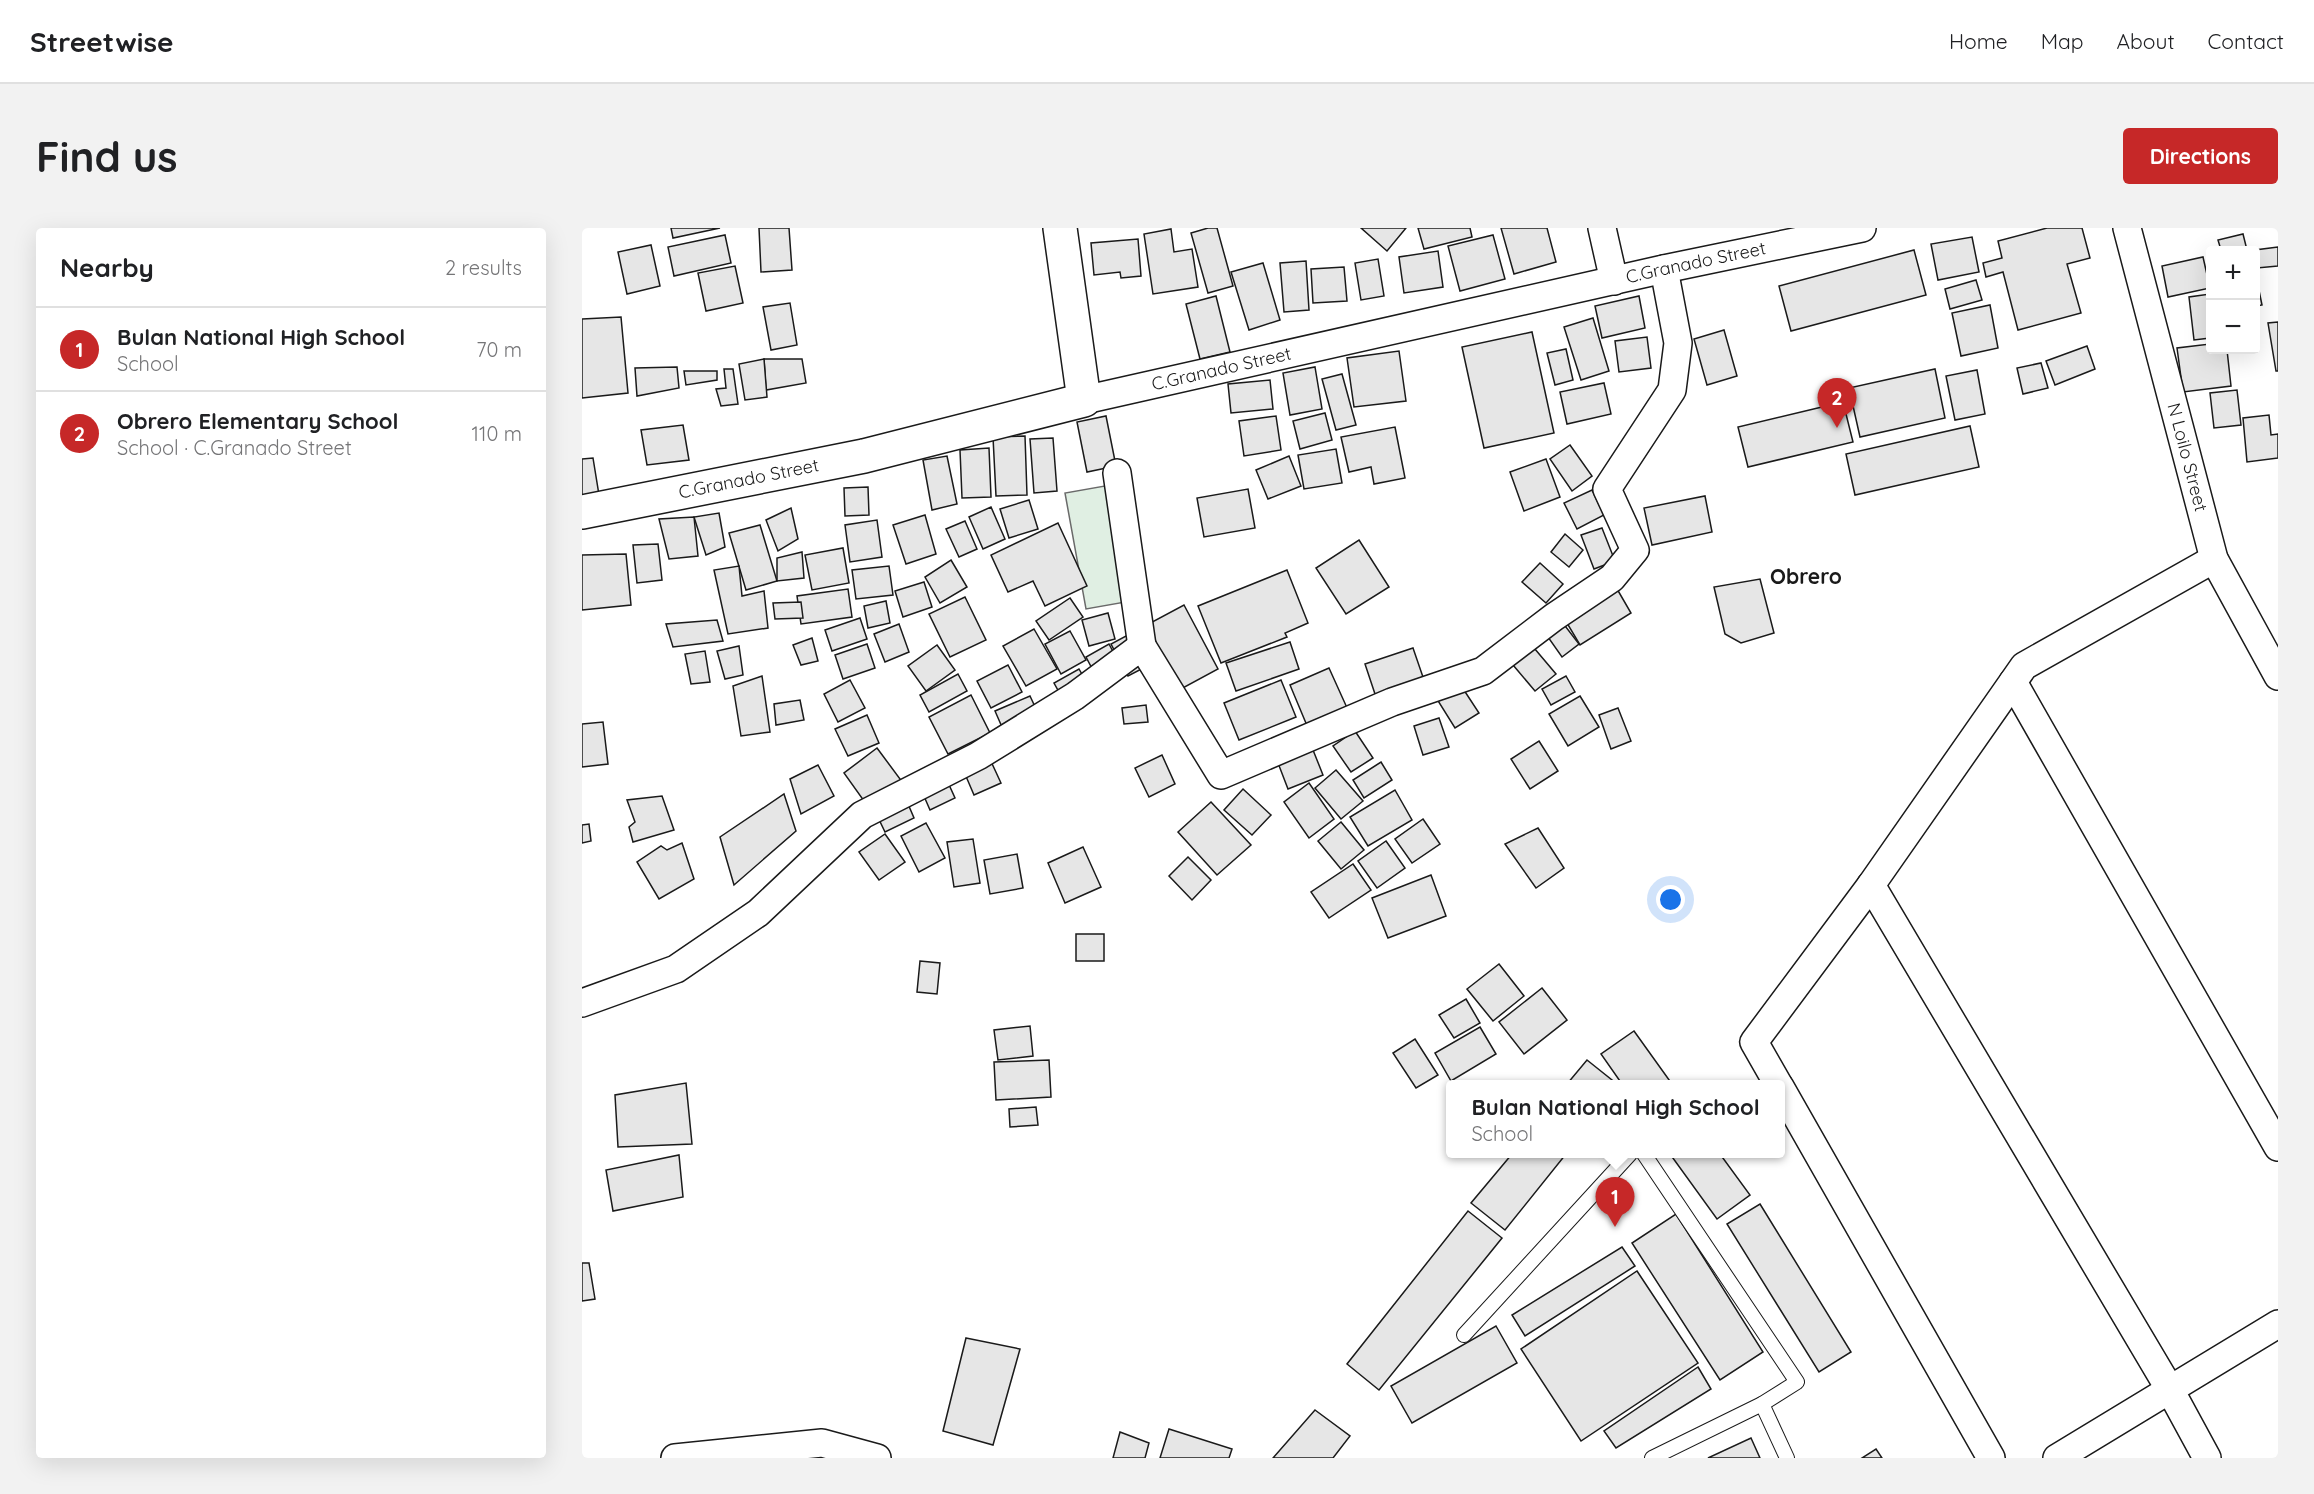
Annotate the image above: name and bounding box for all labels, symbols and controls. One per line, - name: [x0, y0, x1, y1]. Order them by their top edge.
- text: Streetwise: [30, 24, 173, 59]
- text: Home: [1949, 28, 2008, 54]
- text: Map: [2041, 28, 2084, 54]
- text: About: [2117, 28, 2175, 54]
- text: Contact: [2208, 28, 2284, 54]
- button: Directions: [2123, 128, 2278, 184]
- text: Find us: [36, 130, 178, 183]
- street label: C.Granado Street: [1623, 236, 1768, 288]
- map controls: [2206, 246, 2260, 354]
- button: +: [2206, 246, 2260, 300]
- text: Nearby: [60, 251, 154, 284]
- text: 2 results: [445, 255, 522, 280]
- button: −: [2206, 300, 2260, 354]
- text: Bulan National High School: [117, 323, 405, 351]
- text: 1: [76, 337, 83, 362]
- text: 70 m: [476, 337, 522, 362]
- street label: C.Granado Street: [1149, 342, 1293, 395]
- text: School: [117, 351, 179, 376]
- pin: 2: [1818, 378, 1856, 428]
- street label: N Loilo Street: [2162, 400, 2213, 514]
- text: Obrero Elementary School: [117, 407, 398, 435]
- text: 2: [74, 421, 85, 446]
- text: 110 m: [472, 421, 522, 446]
- text: School · C.Granado Street: [117, 435, 352, 460]
- street label: C.Granado Street: [677, 453, 821, 504]
- district label: Obrero: [1770, 563, 1842, 589]
- your location: [1656, 885, 1685, 914]
- popup: [1446, 1080, 1785, 1158]
- text: Bulan National High School: [1471, 1093, 1760, 1121]
- text: School: [1471, 1121, 1533, 1146]
- pin: 1: [1596, 1178, 1634, 1227]

